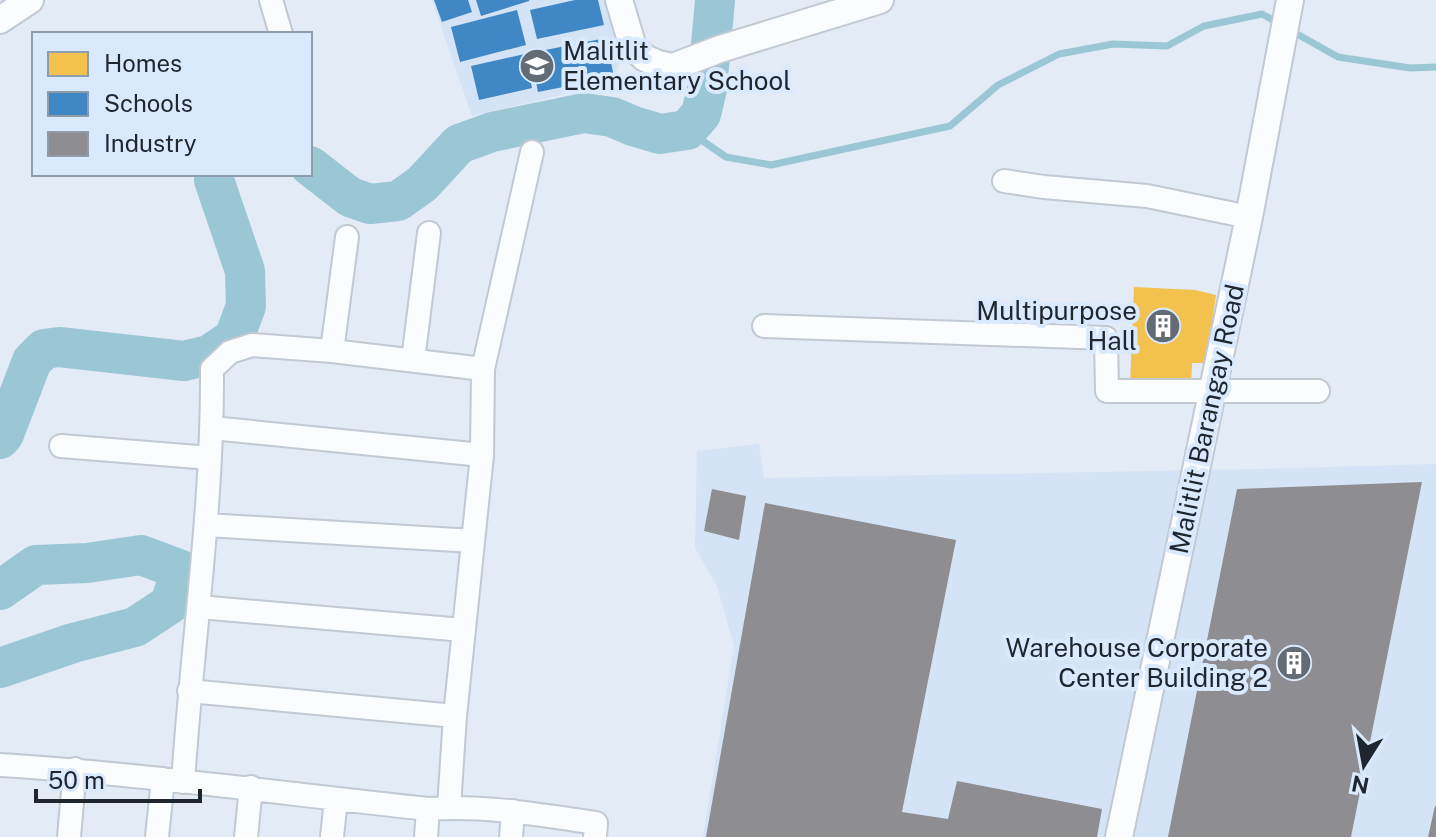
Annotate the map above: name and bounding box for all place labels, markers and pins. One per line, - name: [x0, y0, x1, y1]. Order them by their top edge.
- place label: Malitlit Elementary School: [563, 35, 791, 96]
- school or university icon: Malitlit Elementary School: [518, 47, 556, 85]
- place label: Multipurpose Hall: [976, 295, 1137, 356]
- building icon: Multipurpose Hall: [1144, 307, 1182, 345]
- place label: Warehouse Corporate Center Building 2: [1006, 632, 1268, 693]
- building icon: Warehouse Corporate Center Building 2: [1275, 644, 1313, 682]

